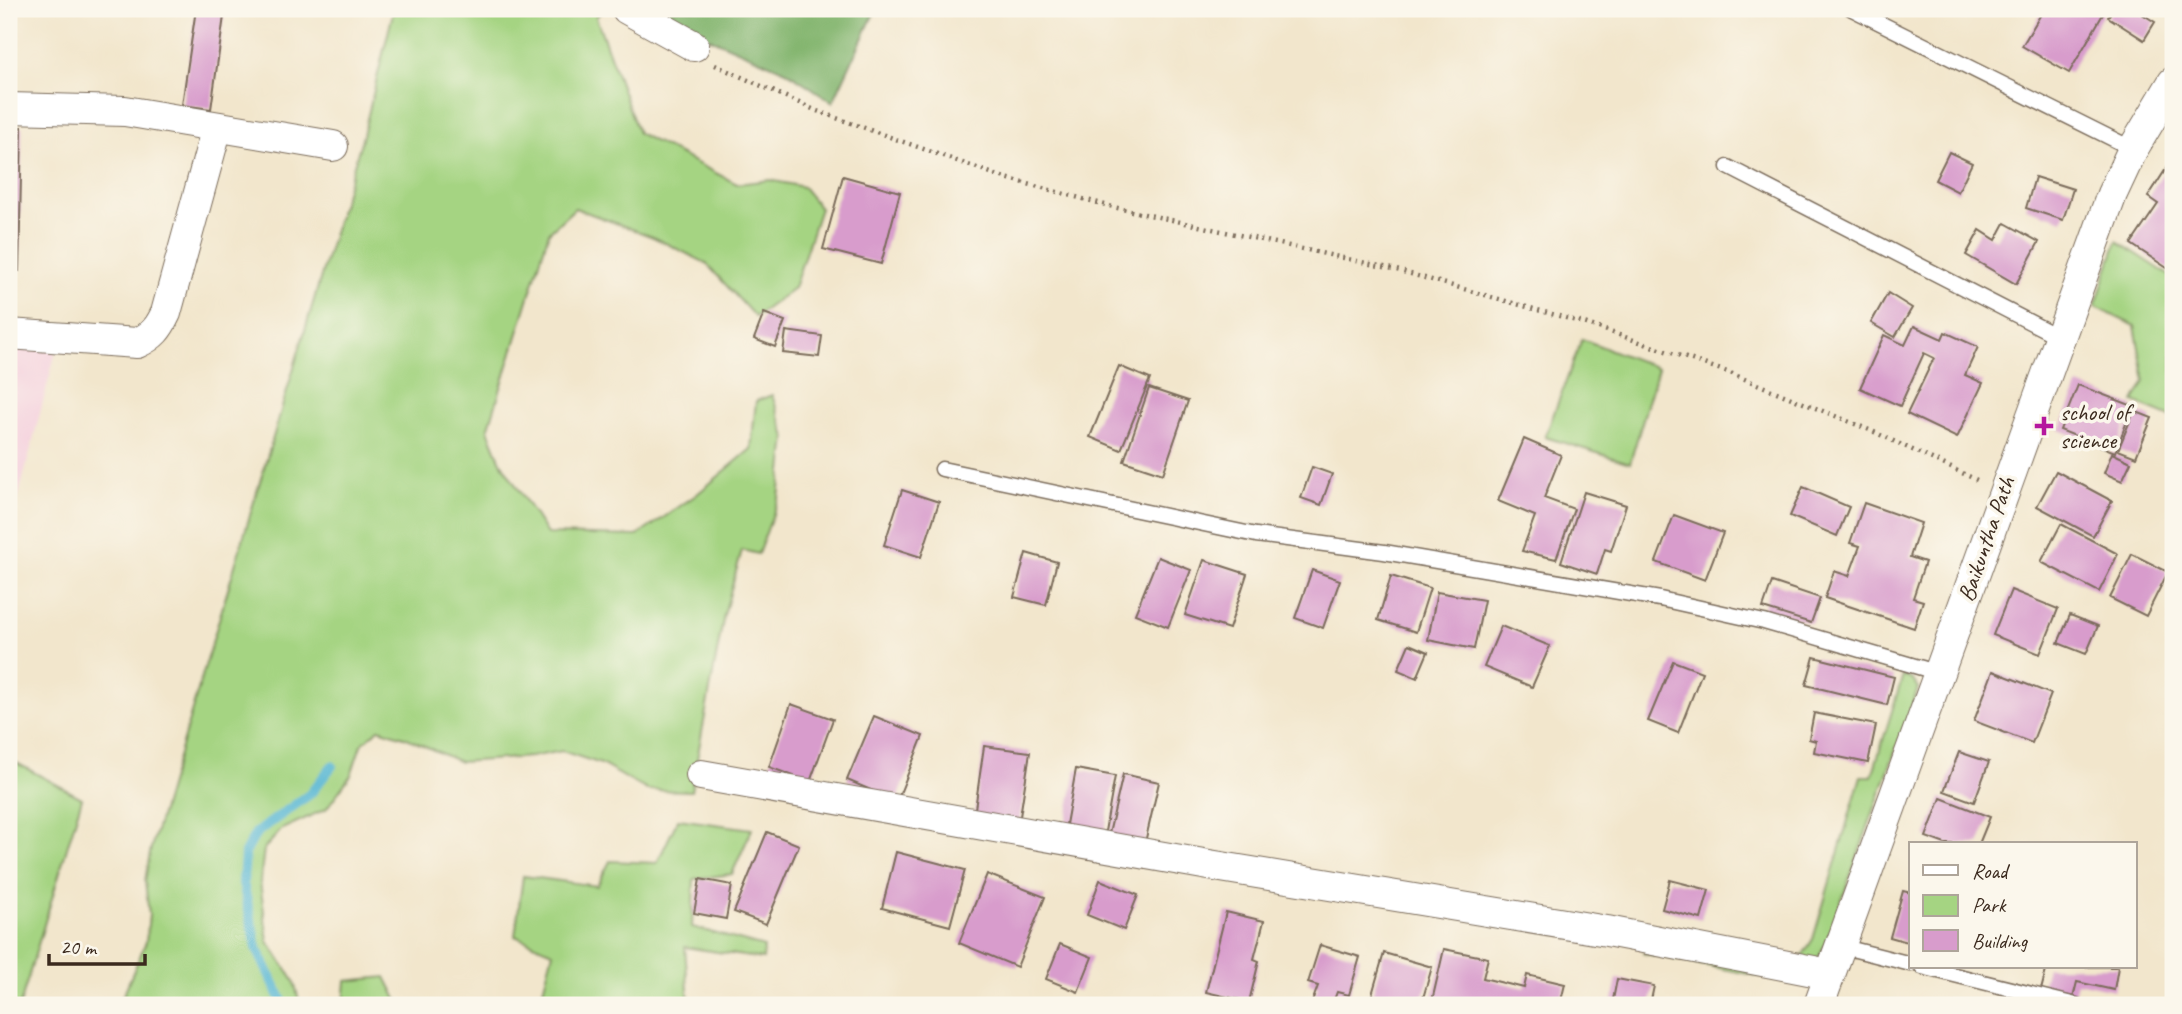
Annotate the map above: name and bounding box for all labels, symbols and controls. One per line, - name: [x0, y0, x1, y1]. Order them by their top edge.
- place label: school of science: [2060, 397, 2135, 455]
- marker: school of science: [2034, 416, 2054, 436]
- street label: Baikuntha Path: [1951, 472, 2022, 605]
- legend: [1909, 842, 2136, 968]
- text: Road: [1972, 858, 2011, 884]
- text: Park: [1972, 892, 2007, 918]
- scale bar: [49, 923, 145, 967]
- text: Building: [1972, 928, 2029, 954]
- text: 20 m: [60, 934, 98, 960]

